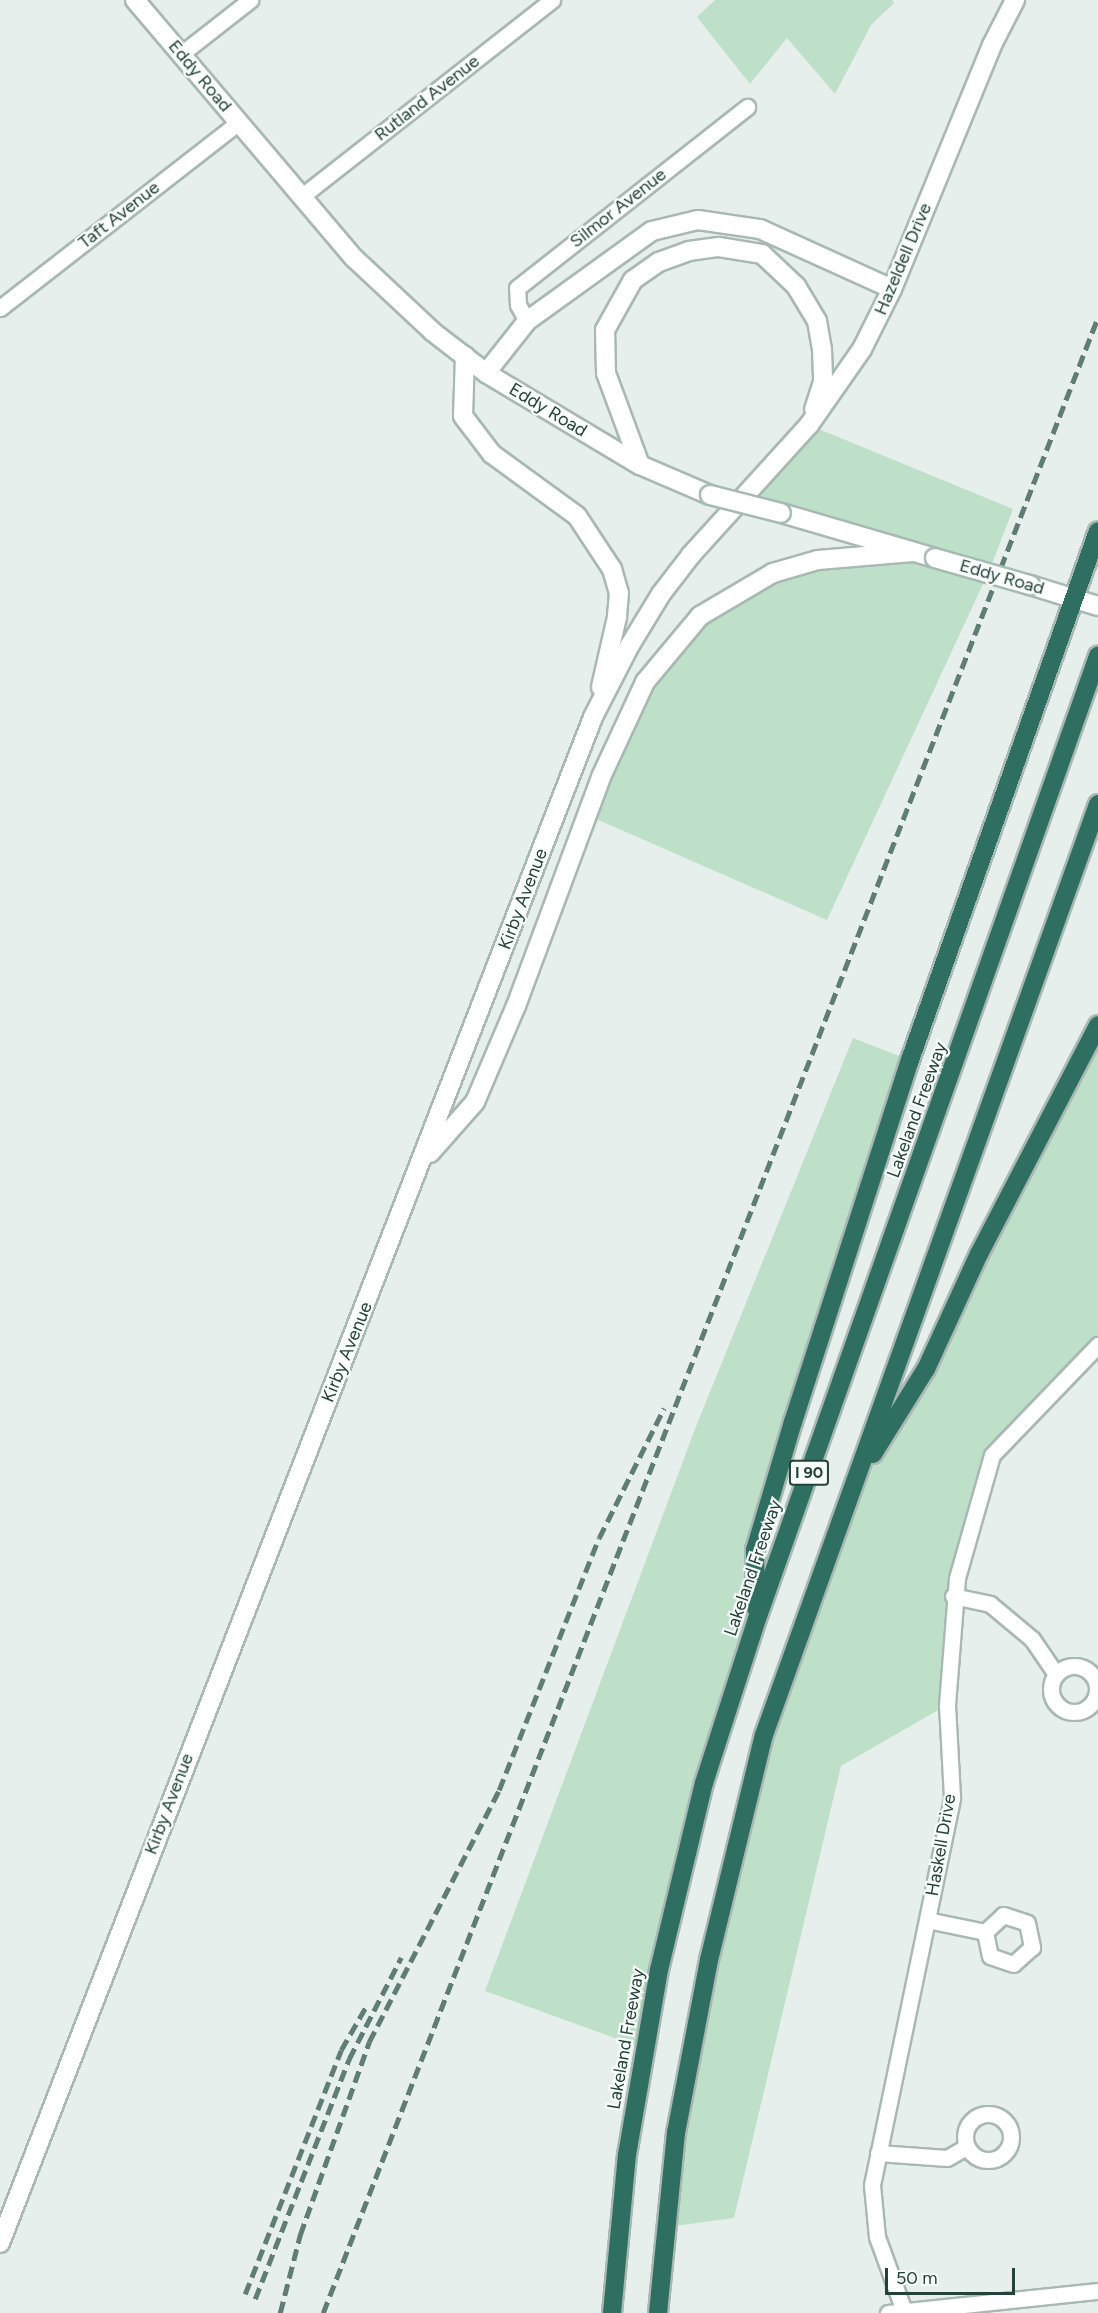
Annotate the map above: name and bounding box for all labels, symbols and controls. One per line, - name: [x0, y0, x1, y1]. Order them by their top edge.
- street label: Eddy Road: [164, 36, 236, 116]
- street label: Rutland Avenue: [370, 50, 484, 146]
- street label: Silmor Avenue: [566, 164, 670, 252]
- street label: Taft Avenue: [74, 177, 164, 253]
- street label: Hazeldell Drive: [870, 200, 936, 318]
- street label: Eddy Road: [505, 378, 591, 442]
- street label: Eddy Road: [957, 555, 1047, 599]
- street label: Kirby Avenue: [494, 845, 552, 953]
- street label: Lakeland Freeway: [882, 1039, 952, 1181]
- street label: Kirby Avenue: [317, 1299, 377, 1405]
- road number: I 90: [788, 1460, 830, 1486]
- street label: Lakeland Freeway: [720, 1497, 786, 1639]
- street label: Kirby Avenue: [140, 1750, 198, 1858]
- street label: Haskell Drive: [921, 1792, 961, 1898]
- street label: Lakeland Freeway: [603, 1967, 649, 2111]
- scale bar: [888, 2256, 1018, 2294]
- text: 50 m: [896, 2267, 938, 2289]

